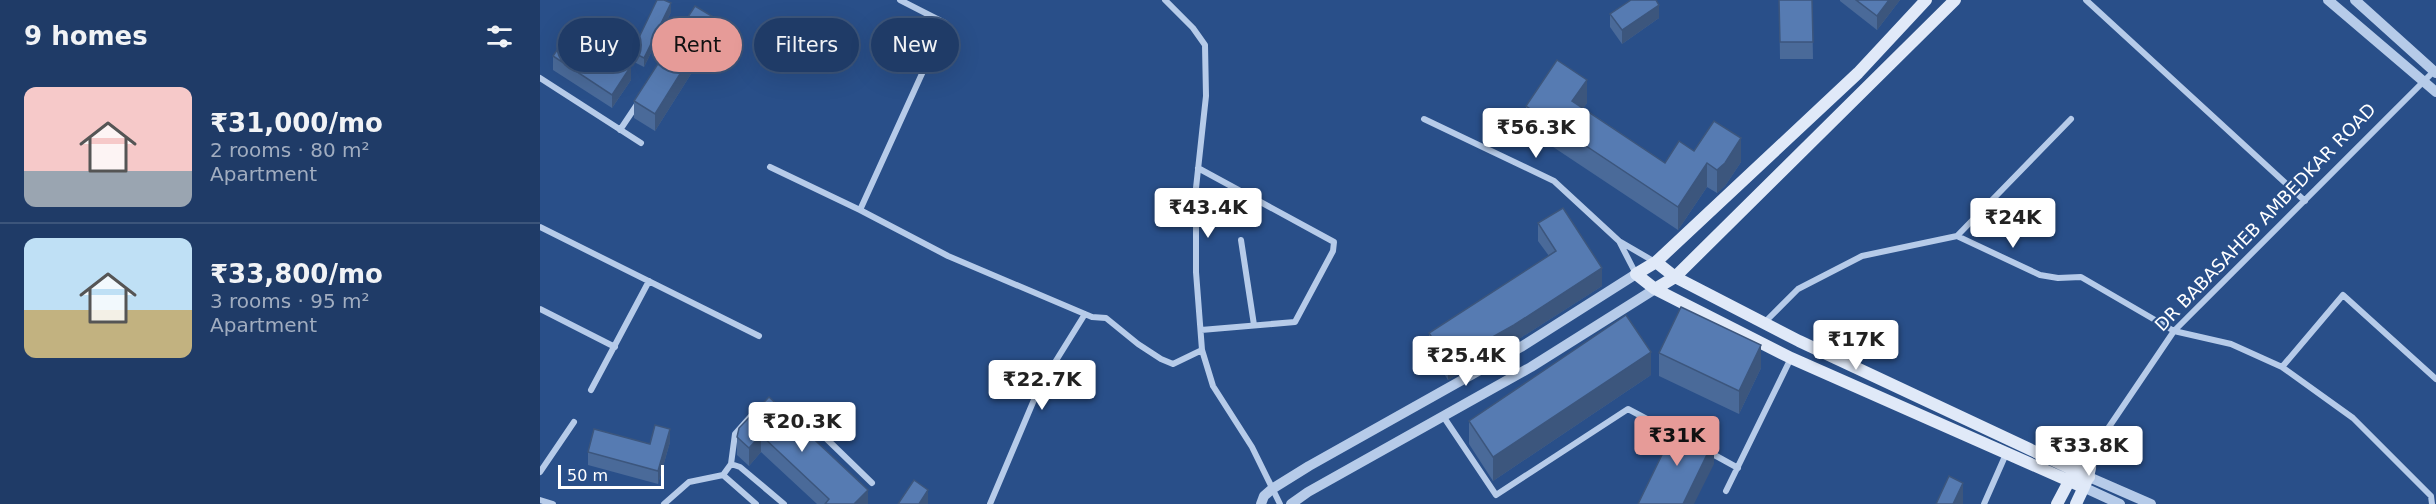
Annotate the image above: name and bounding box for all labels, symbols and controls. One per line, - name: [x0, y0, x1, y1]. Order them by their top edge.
- chip: Buy: [558, 18, 640, 72]
- chip: Rent: [652, 18, 742, 72]
- chip: Filters: [754, 18, 859, 72]
- chip: New: [871, 18, 959, 72]
- icon: filters: [483, 20, 516, 53]
- text: 9 homes: [24, 21, 148, 51]
- street label: DR BABASAHEB AMBEDKAR ROAD: [2150, 99, 2380, 335]
- text: ₹31,000/mo: [210, 108, 383, 138]
- pin: ₹56.3K: [1487, 108, 1585, 159]
- icon: home: [72, 111, 144, 183]
- text: ₹56.3K: [1497, 115, 1575, 139]
- text: 2 rooms · 80 m²: [210, 138, 370, 162]
- text: Apartment: [210, 162, 317, 186]
- pin: ₹43.4K: [1159, 188, 1257, 239]
- text: ₹43.4K: [1169, 195, 1247, 219]
- pin: ₹24K: [1977, 198, 2049, 249]
- text: ₹24K: [1984, 205, 2042, 229]
- text: ₹33,800/mo: [210, 259, 383, 289]
- icon: home: [72, 262, 144, 334]
- text: 3 rooms · 95 m²: [210, 289, 370, 313]
- text: Apartment: [210, 313, 317, 337]
- pin: ₹17K: [1820, 320, 1892, 371]
- text: ₹17K: [1827, 327, 1885, 351]
- pin: ₹25.4K: [1417, 336, 1515, 387]
- text: ₹25.4K: [1427, 343, 1505, 367]
- pin: ₹22.7K: [993, 360, 1091, 411]
- text: ₹22.7K: [1003, 367, 1081, 391]
- pin: ₹20.3K: [753, 402, 851, 453]
- text: ₹20.3K: [763, 409, 841, 433]
- pin: ₹31K: [1641, 416, 1713, 467]
- text: ₹31K: [1648, 423, 1706, 447]
- pin: ₹33.8K: [2040, 426, 2138, 477]
- text: ₹33.8K: [2050, 433, 2128, 457]
- scale bar: [558, 462, 664, 490]
- text: 50 m: [567, 466, 608, 485]

